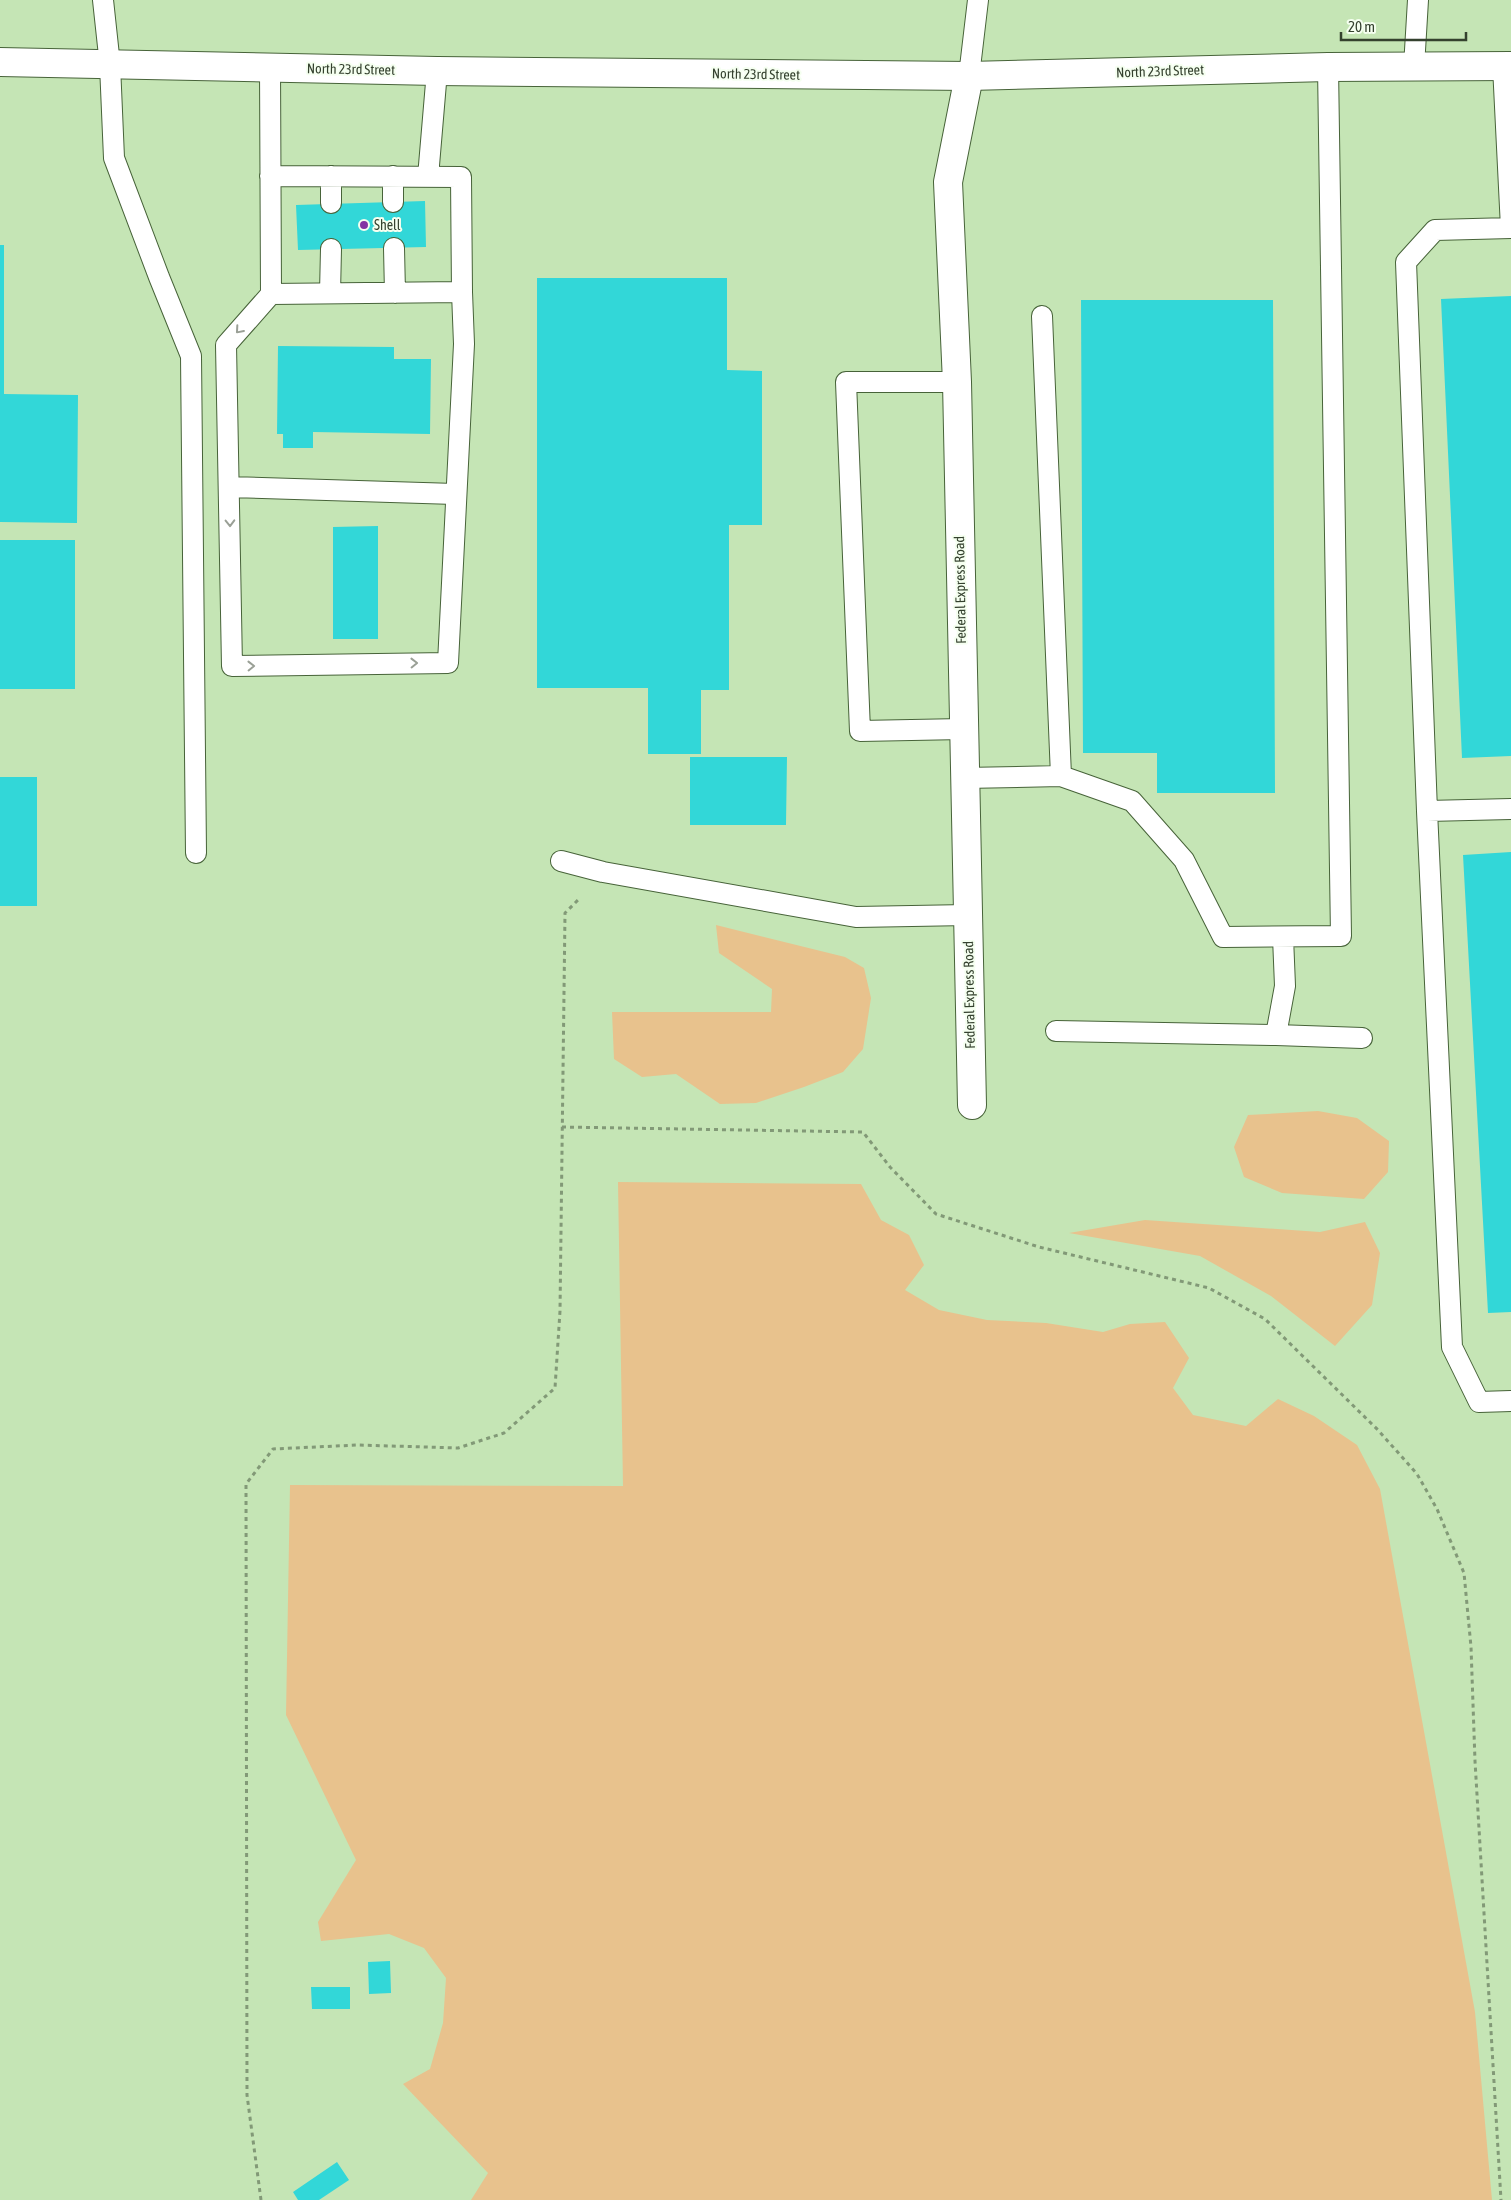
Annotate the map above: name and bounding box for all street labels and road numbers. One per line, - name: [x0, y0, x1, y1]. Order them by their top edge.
- street label: North 23rd Street: [307, 60, 395, 78]
- street label: North 23rd Street: [1116, 61, 1204, 81]
- street label: North 23rd Street: [712, 65, 800, 83]
- street label: Federal Express Road: [951, 536, 969, 644]
- street label: Federal Express Road: [960, 941, 978, 1049]

